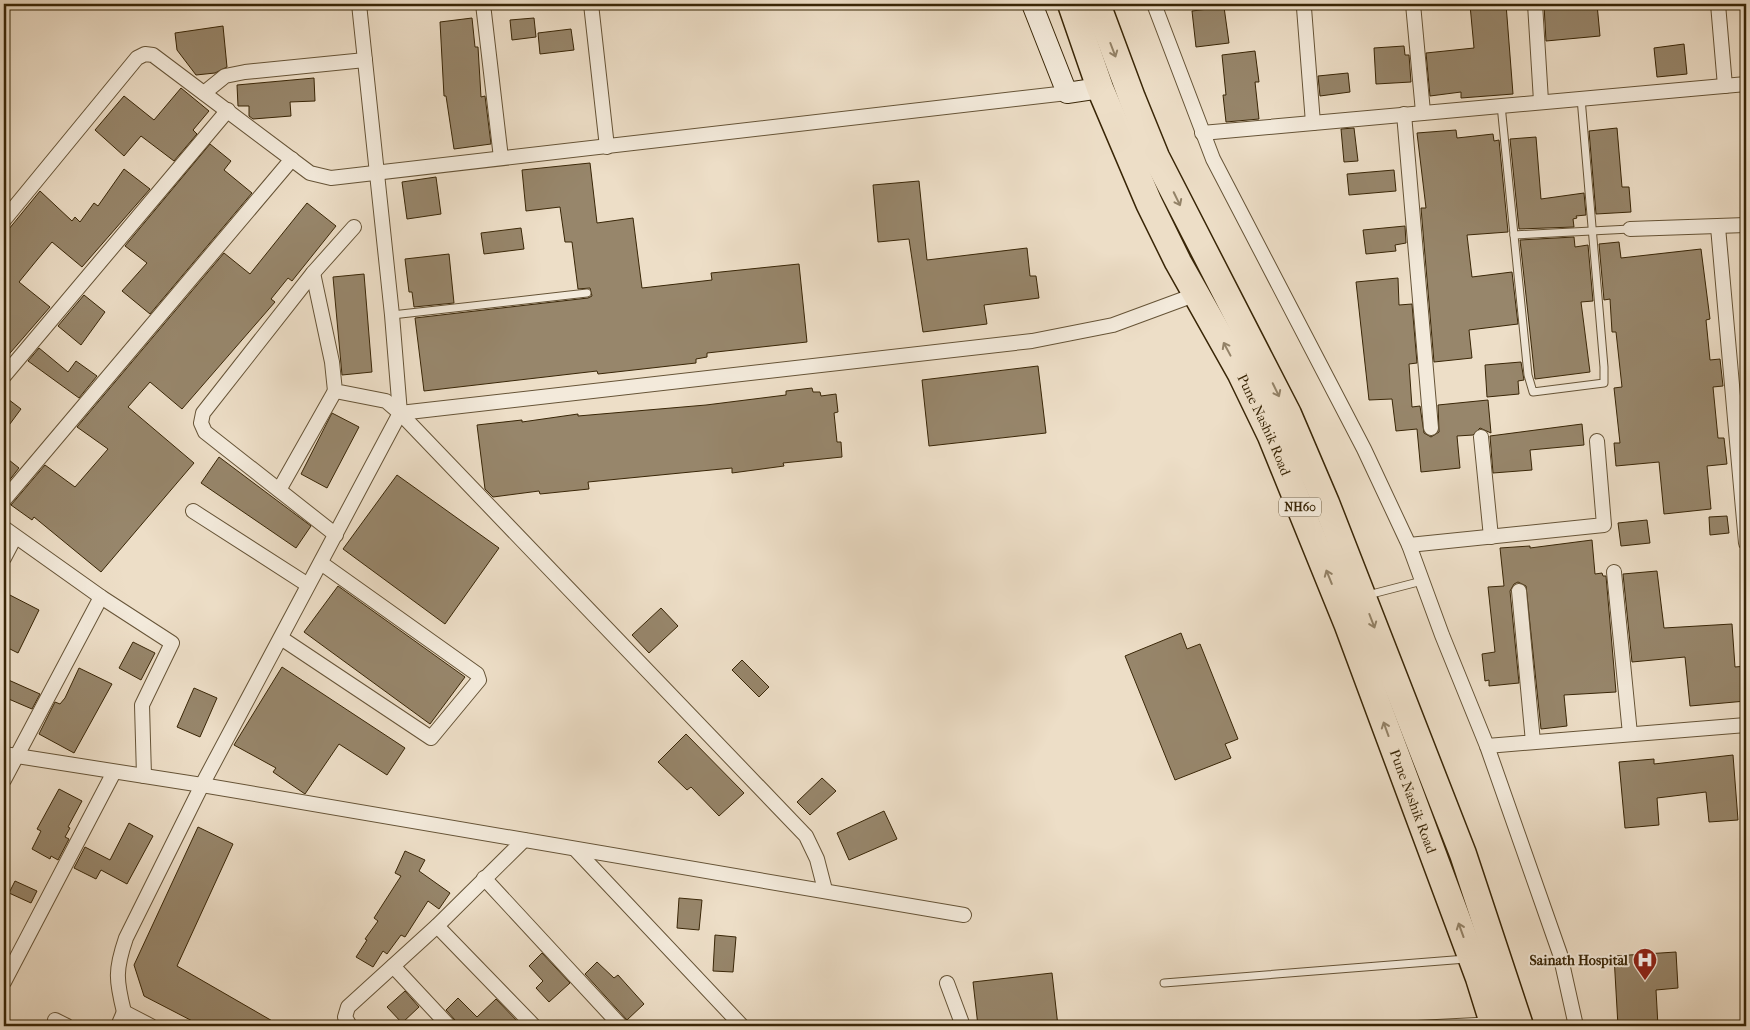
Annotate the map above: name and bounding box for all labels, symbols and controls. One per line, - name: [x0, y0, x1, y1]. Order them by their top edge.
- one-way arrow: [1109, 42, 1118, 57]
- one-way arrow: [1173, 191, 1182, 206]
- one-way arrow: [1222, 341, 1232, 356]
- street label: Pune Nashik Road: [1233, 371, 1294, 479]
- one-way arrow: [1272, 382, 1281, 397]
- road number: NH60: [1279, 498, 1321, 516]
- one-way arrow: [1323, 570, 1333, 585]
- one-way arrow: [1368, 612, 1377, 628]
- one-way arrow: [1381, 722, 1391, 737]
- street label: Pune Nashik Road: [1386, 747, 1440, 856]
- one-way arrow: [1456, 923, 1465, 939]
- hospital icon: Sainath Hospital: [1632, 947, 1658, 981]
- place label: Sainath Hospital: [1530, 952, 1628, 969]

